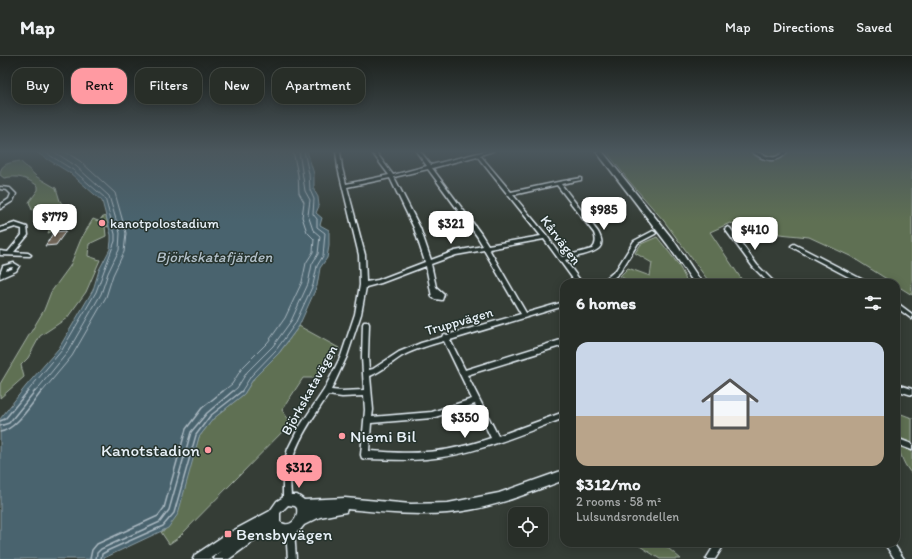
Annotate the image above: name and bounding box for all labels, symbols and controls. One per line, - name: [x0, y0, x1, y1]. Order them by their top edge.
- text: Map: [20, 16, 55, 39]
- text: Map: [725, 19, 751, 36]
- text: Directions: [773, 19, 834, 36]
- text: Saved: [856, 19, 892, 36]
- chip: Buy: [12, 68, 63, 104]
- chip: Rent: [71, 68, 127, 104]
- chip: Filters: [135, 68, 202, 104]
- chip: New: [210, 68, 264, 104]
- chip: Apartment: [272, 68, 365, 104]
- pin: $985: [580, 197, 628, 231]
- text: $985: [590, 202, 618, 217]
- pin: $779: [31, 204, 79, 238]
- text: $779: [42, 209, 68, 224]
- pin: $321: [427, 211, 475, 245]
- street label: Kårvägen: [537, 212, 585, 268]
- place label: kanotpolostadium: [110, 215, 219, 232]
- text: $321: [438, 216, 464, 231]
- pin: $410: [731, 217, 779, 251]
- marker: kanotpolostadium: [97, 218, 107, 228]
- text: $410: [741, 222, 769, 237]
- water label: Björkskatafjärden: [156, 248, 272, 266]
- icon: filters: [862, 292, 884, 314]
- text: 6 homes: [576, 293, 636, 313]
- street label: Truppvägen: [423, 304, 495, 339]
- street label: Björkskatavägen: [278, 342, 341, 438]
- icon: home: [694, 368, 766, 440]
- pin: $350: [441, 405, 489, 439]
- text: $350: [451, 410, 479, 425]
- place label: Niemi Bil: [350, 426, 416, 446]
- marker: Niemi Bil: [337, 431, 347, 441]
- place label: Kanotstadion: [101, 440, 200, 460]
- marker: Kanotstadion: [203, 445, 213, 455]
- pin: $312: [275, 455, 323, 489]
- text: $312: [286, 460, 312, 475]
- text: $312/mo: [576, 474, 641, 494]
- text: 2 rooms · 58 m²: [576, 494, 661, 509]
- map controls: [508, 507, 548, 547]
- button: locate: [508, 507, 548, 547]
- text: Lulsundsrondellen: [576, 509, 679, 524]
- place label: Bensbyvägen: [236, 524, 333, 544]
- marker: Bensbyvägen: [223, 529, 233, 539]

